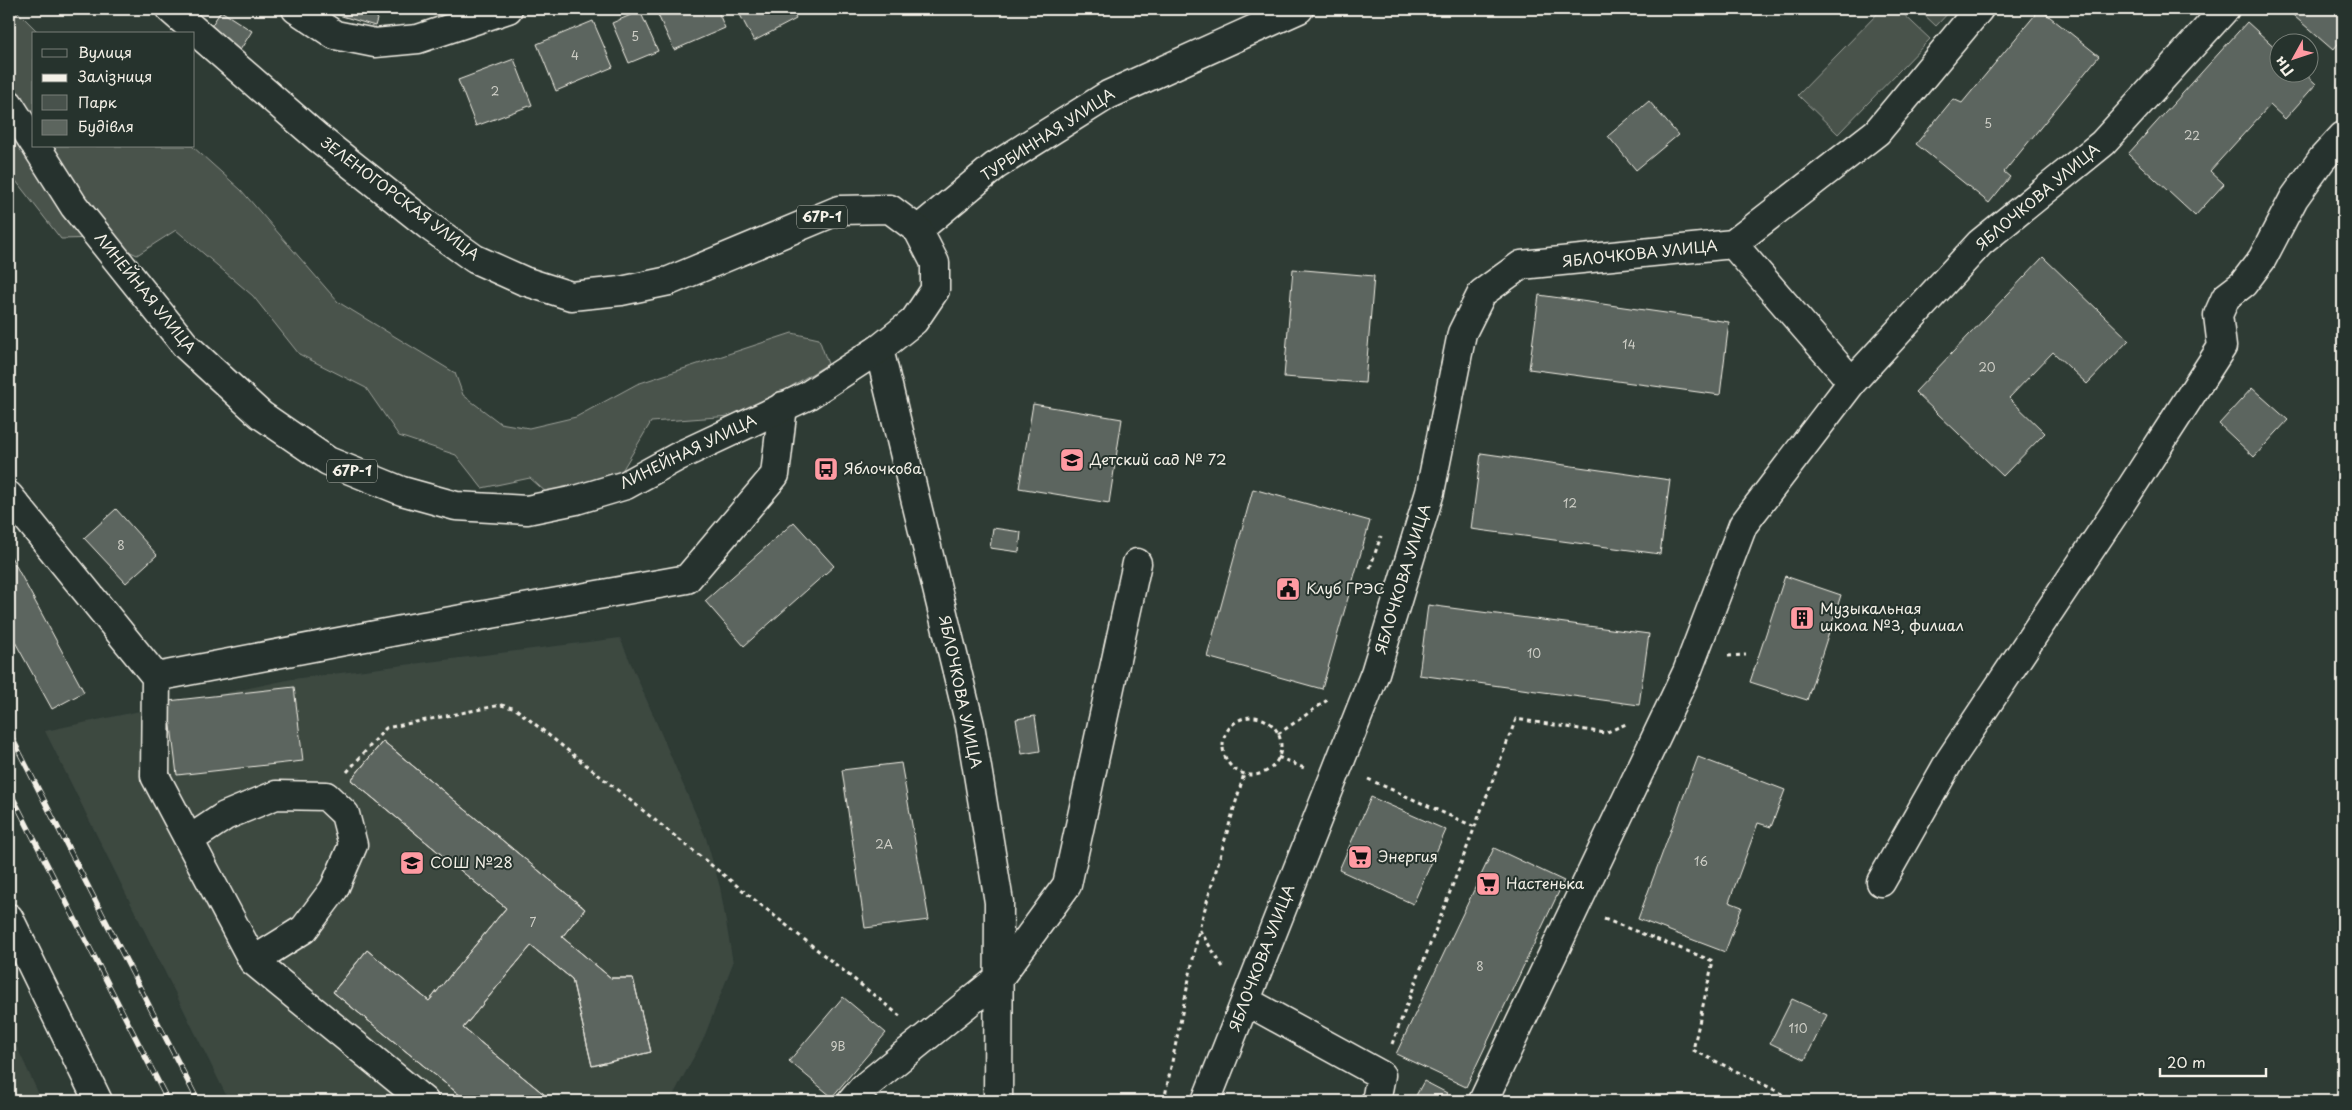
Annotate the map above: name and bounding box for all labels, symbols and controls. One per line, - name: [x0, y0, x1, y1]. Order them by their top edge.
- house number: 5: [631, 27, 639, 45]
- legend: [32, 32, 195, 148]
- north arrow: [2270, 32, 2320, 82]
- text: Вулиця: [78, 40, 132, 63]
- house number: 4: [571, 46, 579, 64]
- text: Пн: [2269, 52, 2298, 81]
- text: Залізниця: [77, 64, 152, 87]
- house number: 2: [491, 82, 499, 100]
- street label: ТУРБИННАЯ УЛИЦА: [976, 82, 1119, 186]
- text: Парк: [78, 90, 117, 113]
- text: Будівля: [78, 114, 134, 137]
- house number: 5: [1984, 114, 1992, 132]
- house number: 22: [2184, 126, 2200, 144]
- street label: ЗЕЛЕНОГОРСКАЯ УЛИЦА: [316, 130, 485, 265]
- street label: ЯБЛОЧКОВА УЛИЦА: [1970, 137, 2104, 255]
- road number: 67Р-1: [797, 206, 847, 228]
- street label: ЛИНЕЙНАЯ УЛИЦА: [90, 227, 202, 357]
- street label: ЯБЛОЧКОВА УЛИЦА: [1561, 233, 1719, 272]
- house number: 14: [1622, 335, 1636, 353]
- house number: 20: [1978, 358, 1996, 376]
- street label: ЛИНЕЙНАЯ УЛИЦА: [615, 407, 760, 494]
- school or university icon: Детский сад № 72: [1059, 447, 1085, 473]
- place label: Детский сад № 72: [1089, 447, 1227, 470]
- bus stop icon: Яблочкова: [813, 456, 839, 482]
- place label: Яблочкова: [844, 456, 922, 479]
- road number: 67Р-1: [327, 460, 377, 482]
- house number: 12: [1563, 494, 1577, 512]
- street label: ЯБЛОЧКОВА УЛИЦА: [1368, 501, 1435, 656]
- house number: 8: [117, 536, 125, 554]
- public building icon: Клуб ГРЭС: [1275, 576, 1301, 602]
- place label: Клуб ГРЭС: [1306, 576, 1385, 599]
- place label: Музыкальная школа №3, филиал: [1820, 596, 1964, 636]
- building icon: Музыкальная школа №3, филиал: [1789, 605, 1815, 631]
- street label: ЯБЛОЧКОВА УЛИЦА: [934, 613, 989, 770]
- house number: 10: [1527, 644, 1541, 662]
- house number: 2А: [875, 835, 893, 853]
- supermarket icon: Энергия: [1347, 844, 1373, 870]
- place label: Энергия: [1378, 844, 1438, 867]
- school or university icon: СОШ №28: [399, 850, 425, 876]
- place label: СОШ №28: [430, 850, 513, 873]
- house number: 16: [1694, 852, 1708, 870]
- supermarket icon: Настенька: [1475, 871, 1501, 897]
- place label: Настенька: [1506, 871, 1585, 894]
- street label: ЯБЛОЧКОВА УЛИЦА: [1222, 881, 1299, 1034]
- house number: 7: [530, 913, 537, 931]
- house number: 8: [1476, 957, 1484, 975]
- house number: 110: [1789, 1019, 1808, 1037]
- house number: 9В: [831, 1037, 846, 1055]
- scale bar: [2160, 1045, 2266, 1077]
- text: 20 m: [2167, 1050, 2206, 1073]

